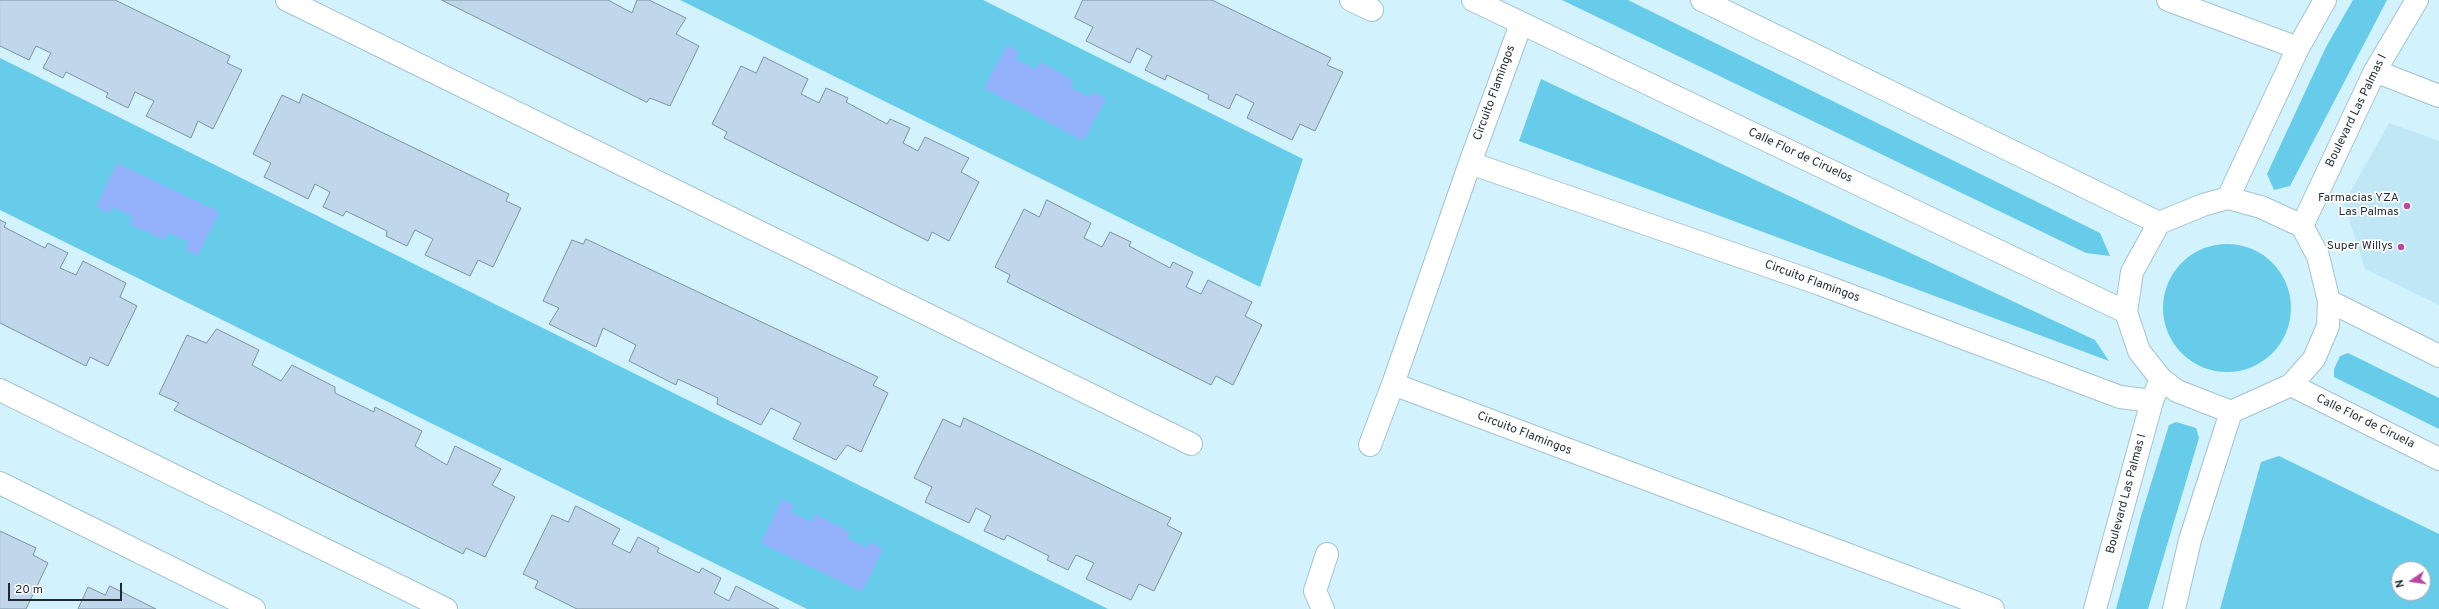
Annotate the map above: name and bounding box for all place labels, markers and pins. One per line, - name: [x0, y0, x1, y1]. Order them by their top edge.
- place label: Farmacias YZA Las Palmas: [2318, 192, 2399, 220]
- marker: Farmacias YZA Las Palmas: [2402, 201, 2412, 211]
- place label: Super Willys: [2327, 240, 2393, 254]
- marker: Super Willys: [2396, 242, 2406, 252]

